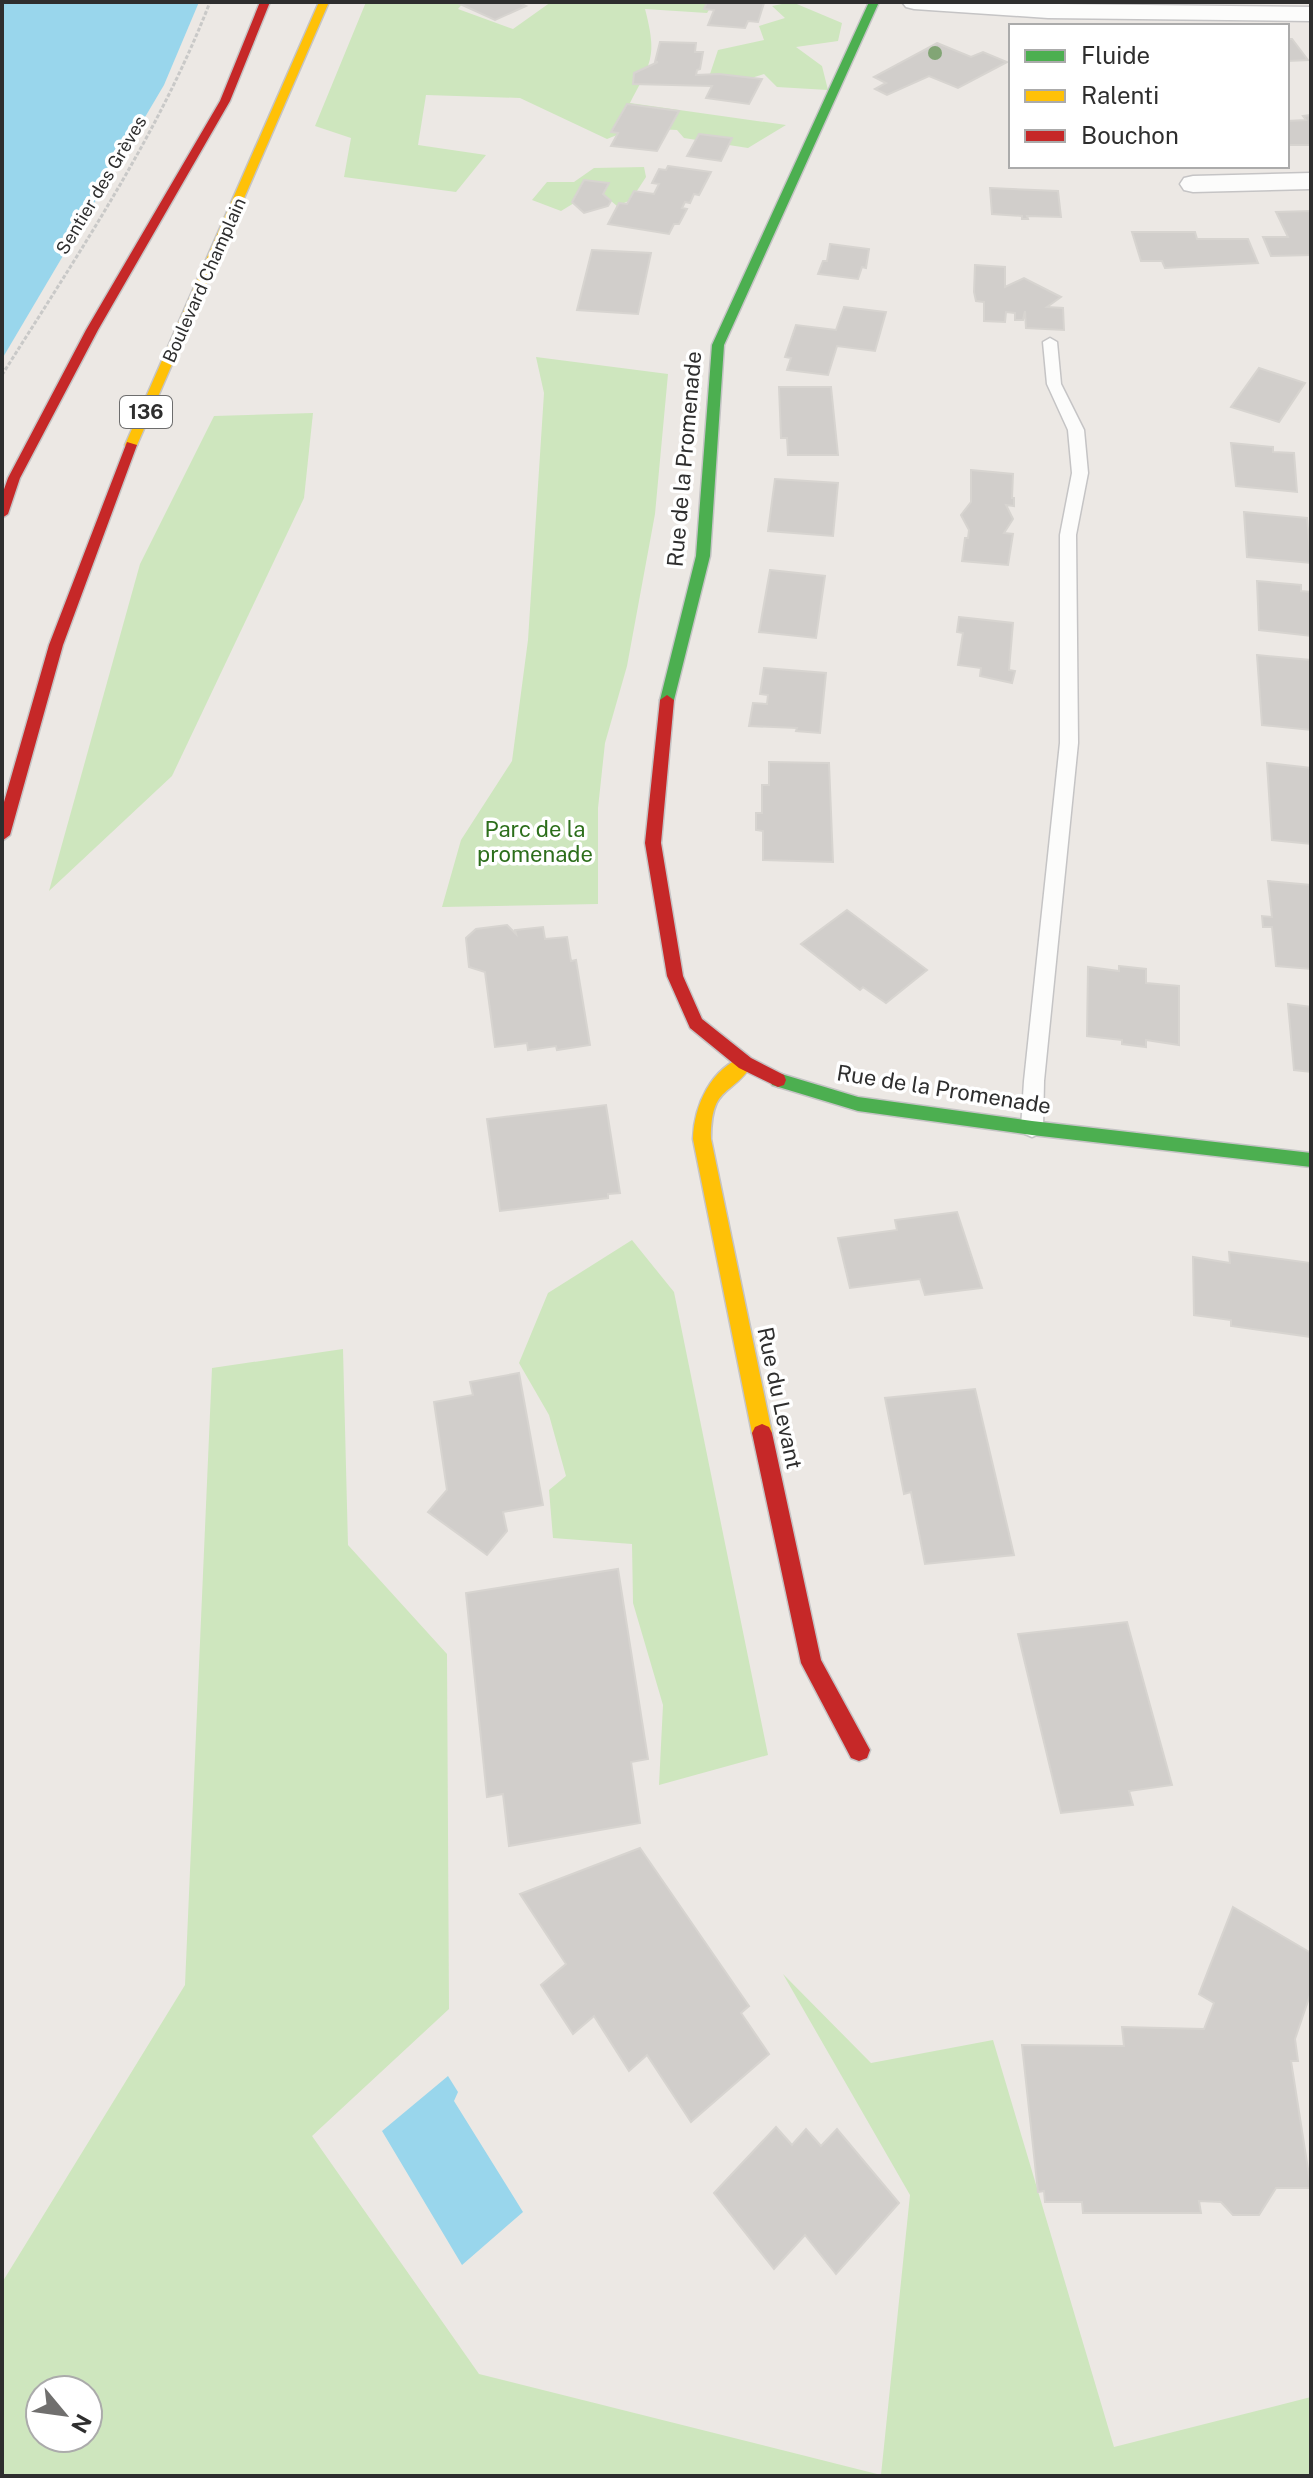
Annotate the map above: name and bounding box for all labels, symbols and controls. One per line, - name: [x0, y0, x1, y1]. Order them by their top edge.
- legend: [1009, 24, 1289, 168]
- text: Fluide: [1081, 41, 1150, 69]
- text: Ralenti: [1081, 81, 1159, 109]
- street label: Sentier des Grèves: [51, 112, 151, 258]
- text: Bouchon: [1081, 121, 1179, 149]
- street label: Boulevard Champlain: [158, 194, 250, 366]
- street label: Rue de la Promenade: [662, 350, 706, 568]
- road number: 136: [120, 396, 172, 428]
- park label: Parc de la promenade: [477, 816, 593, 867]
- street label: Rue de la Promenade: [835, 1059, 1053, 1119]
- street label: Rue du Levant: [752, 1325, 808, 1471]
- north arrow: [24, 2374, 104, 2454]
- text: N: [66, 2410, 97, 2438]

